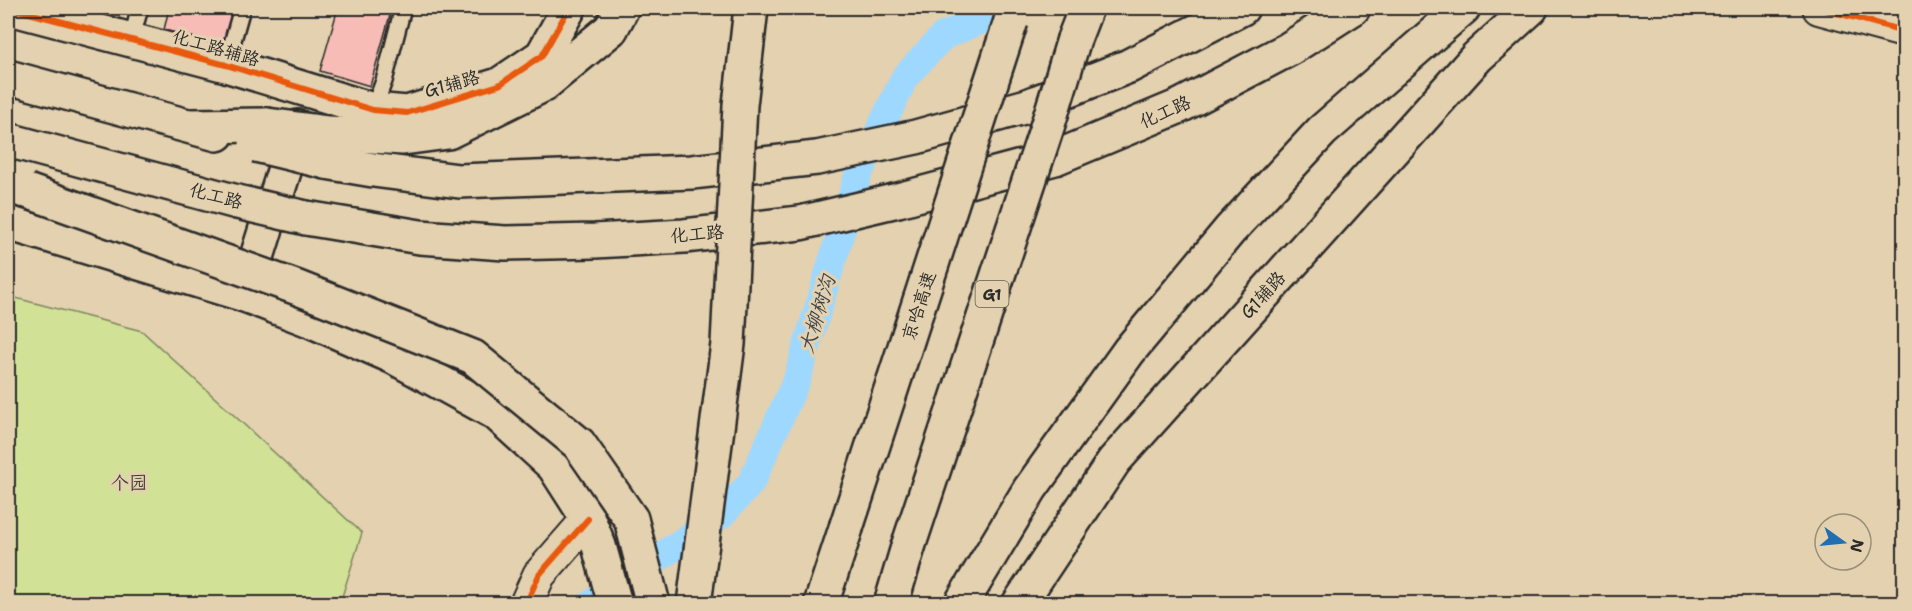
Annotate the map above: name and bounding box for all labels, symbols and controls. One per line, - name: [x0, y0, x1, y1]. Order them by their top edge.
- street label: 化工路辅路: [169, 24, 263, 72]
- street label: G1辅路: [422, 65, 482, 103]
- street label: 化工路: [1135, 90, 1195, 134]
- street label: 化工路: [187, 177, 245, 215]
- street label: 化工路: [669, 220, 725, 248]
- street label: G1辅路: [1235, 266, 1291, 324]
- street label: 京哈高速: [896, 268, 942, 344]
- water label: 大柳树沟: [793, 270, 842, 356]
- road number: G1: [976, 281, 1008, 307]
- park label: 个园: [111, 471, 147, 495]
- north arrow: [1813, 512, 1873, 572]
- text: N: [1845, 537, 1869, 555]

